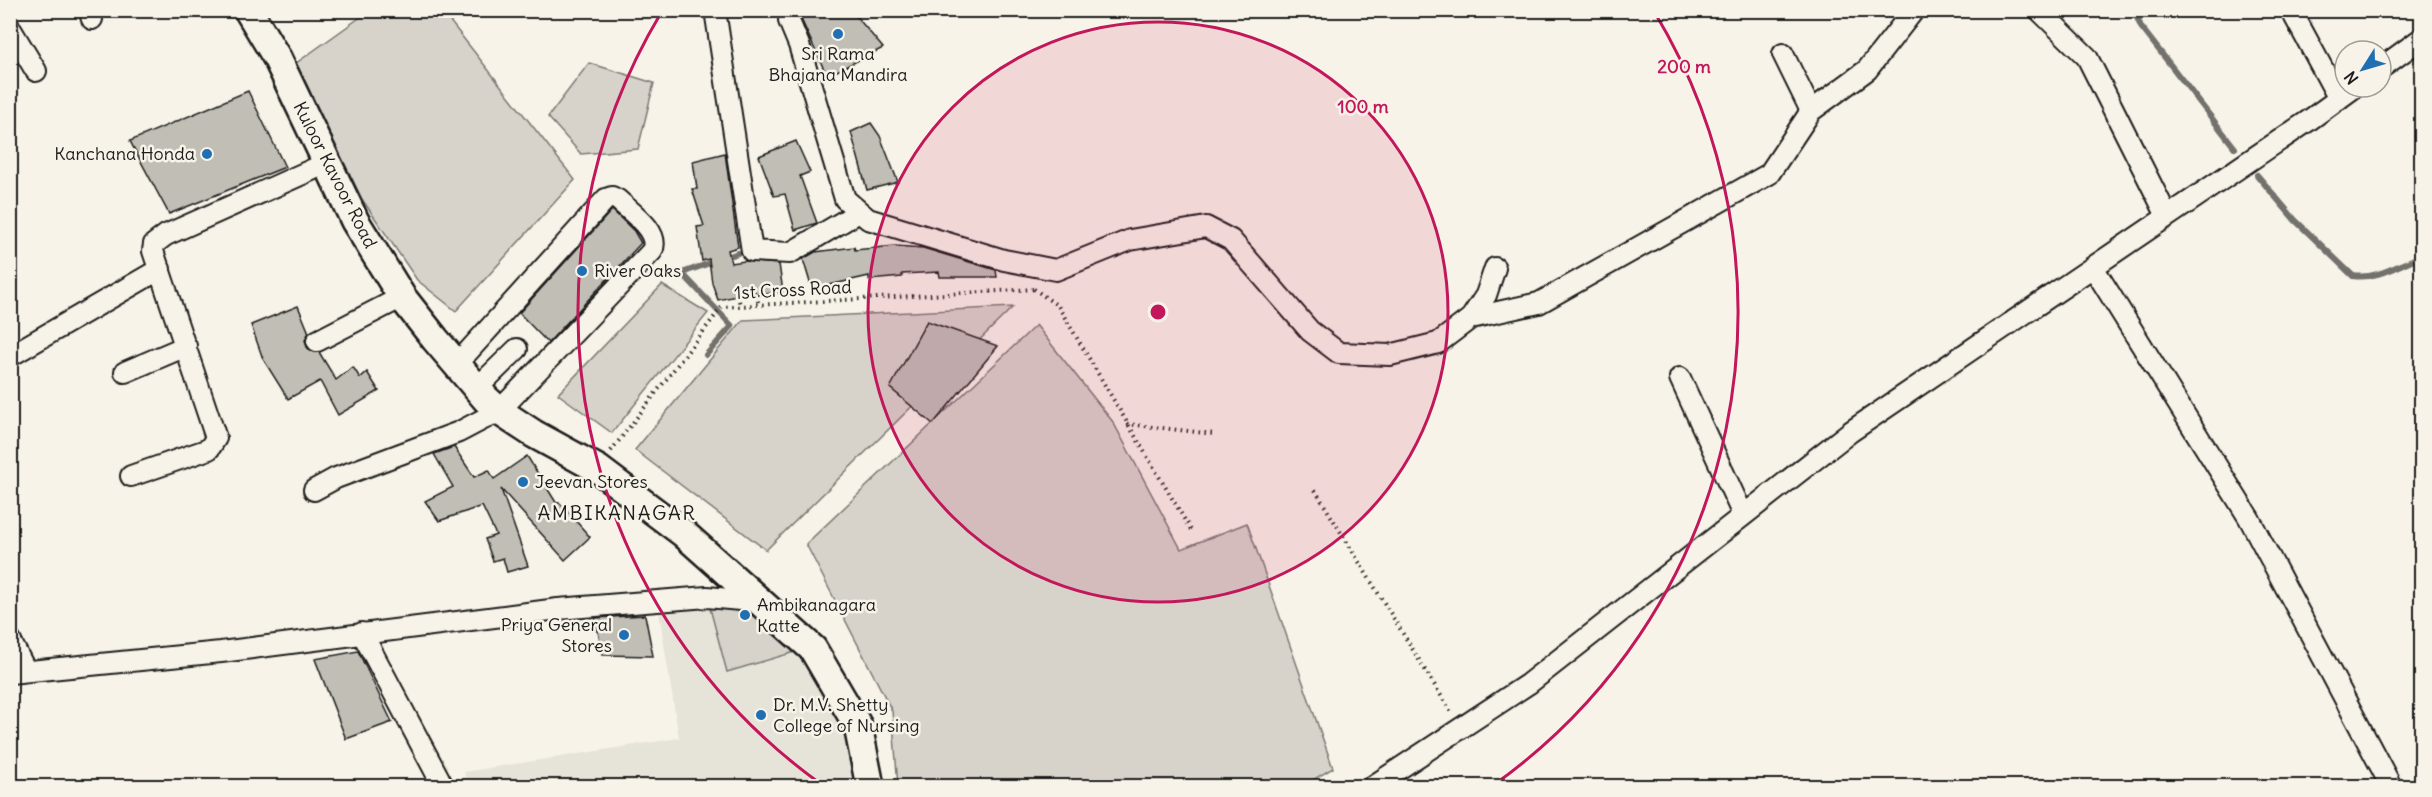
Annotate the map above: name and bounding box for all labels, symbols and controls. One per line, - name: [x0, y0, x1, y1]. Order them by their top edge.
- marker: Sri Rama Bhajana Mandira: [831, 27, 845, 41]
- north arrow: [2333, 39, 2393, 99]
- place label: Sri Rama Bhajana Mandira: [769, 42, 907, 86]
- text: 200 m: [1657, 55, 1711, 78]
- text: N: [2340, 68, 2362, 88]
- text: 100 m: [1338, 95, 1389, 118]
- street label: Kuloor Kavoor Road: [289, 98, 383, 252]
- place label: Kanchana Honda: [54, 142, 195, 165]
- marker: Kanchana Honda: [200, 147, 214, 161]
- place label: River Oaks: [594, 259, 681, 282]
- marker: River Oaks: [575, 264, 589, 278]
- street label: 1st Cross Road: [734, 275, 853, 304]
- centre of rings: [1148, 302, 1168, 322]
- place label: Jeevan Stores: [535, 470, 648, 493]
- marker: Jeevan Stores: [516, 475, 530, 489]
- district label: AMBIKANAGAR: [537, 500, 697, 525]
- place label: Ambikanagara Katte: [757, 593, 876, 637]
- marker: Ambikanagara Katte: [738, 608, 752, 622]
- place label: Priya General Stores: [501, 613, 612, 657]
- marker: Priya General Stores: [617, 628, 631, 642]
- place label: Dr. M.V. Shetty College of Nursing: [773, 693, 920, 737]
- marker: Dr. M.V. Shetty College of Nursing: [754, 708, 768, 722]

